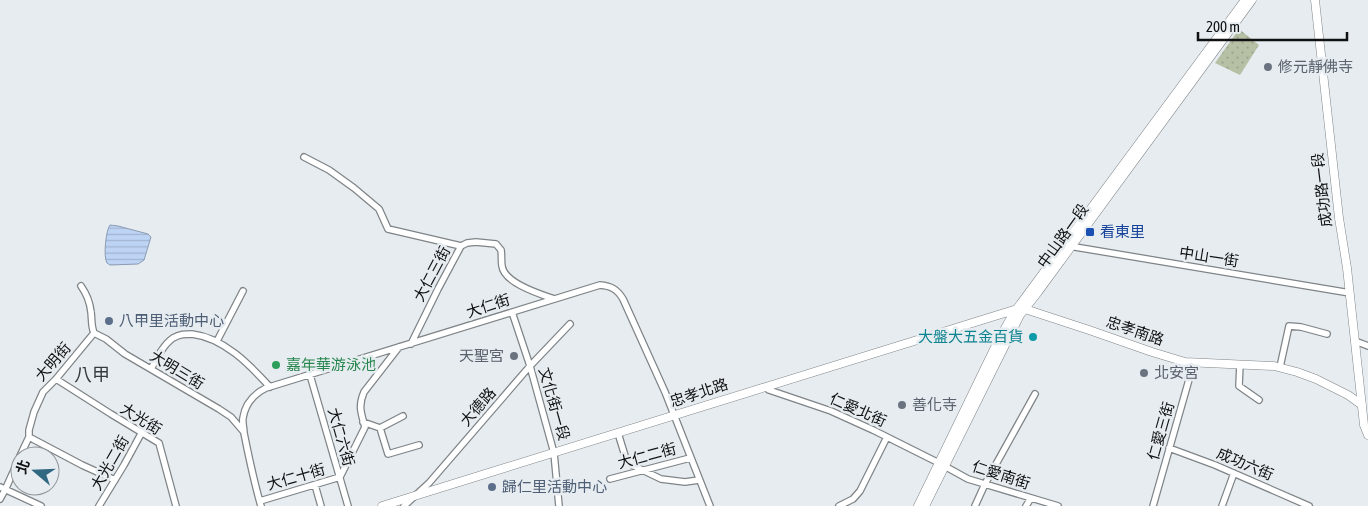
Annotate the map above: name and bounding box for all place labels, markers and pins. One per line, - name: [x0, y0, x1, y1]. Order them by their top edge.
- place label: 修元靜佛寺: [1278, 58, 1353, 75]
- marker: 修元靜佛寺: [1262, 61, 1274, 73]
- place label: 看東里: [1100, 223, 1145, 240]
- marker: 看東里: [1084, 226, 1096, 238]
- place label: 八甲里活動中心: [119, 312, 224, 329]
- marker: 八甲里活動中心: [103, 315, 115, 327]
- place label: 大盤大五金百貨: [918, 328, 1023, 345]
- marker: 大盤大五金百貨: [1027, 331, 1039, 343]
- place label: 天聖宮: [459, 347, 504, 364]
- marker: 天聖宮: [508, 350, 520, 362]
- place label: 嘉年華游泳池: [286, 356, 376, 373]
- marker: 嘉年華游泳池: [270, 359, 282, 371]
- place label: 北安宮: [1154, 364, 1199, 381]
- marker: 北安宮: [1138, 367, 1150, 379]
- place label: 善化寺: [912, 396, 957, 413]
- marker: 善化寺: [896, 399, 908, 411]
- place label: 歸仁里活動中心: [502, 478, 607, 495]
- marker: 歸仁里活動中心: [486, 481, 498, 493]

